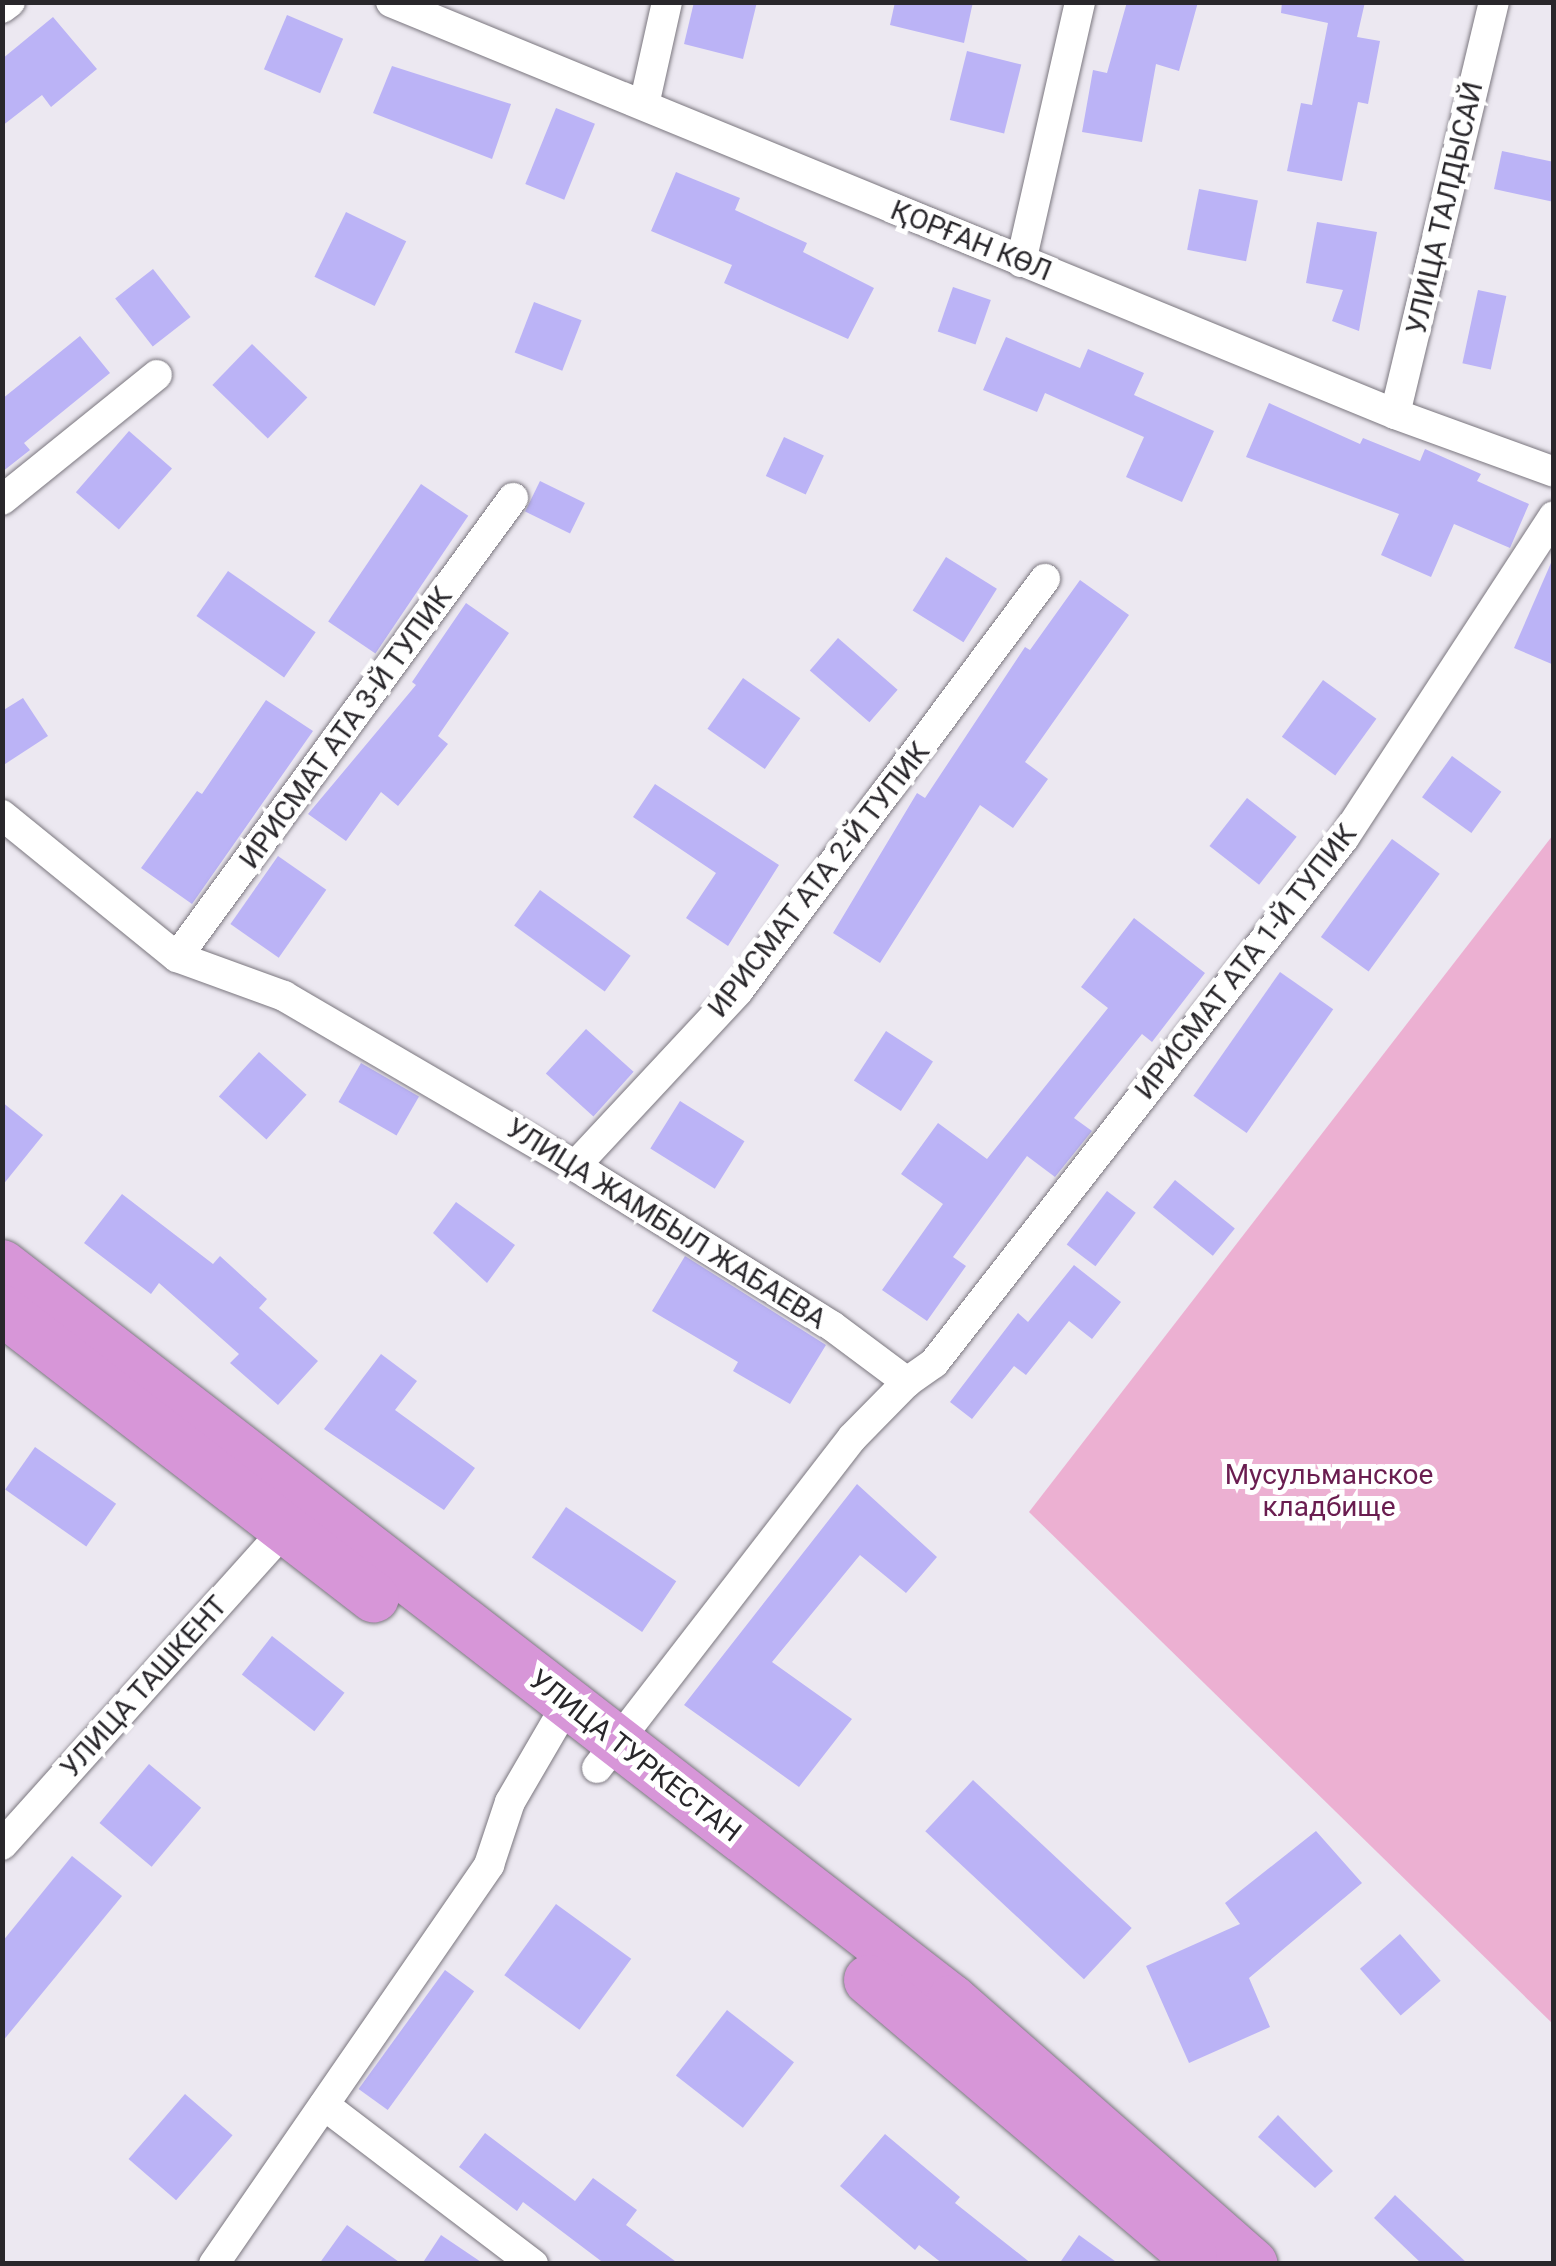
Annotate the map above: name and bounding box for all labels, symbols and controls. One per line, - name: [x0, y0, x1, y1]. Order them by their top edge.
- street label: УЛИЦА ТАЛДЫСАЙ: [1400, 78, 1490, 338]
- street label: ҚОРҒАН КӨЛ: [886, 193, 1056, 289]
- street label: ИРИСМАТ АТА 3-Й ТУПИК: [232, 580, 460, 876]
- street label: ИРИСМАТ АТА 2-Й ТУПИК: [701, 735, 937, 1025]
- street label: ИРИСМАТ АТА 1-Й ТУПИК: [1128, 817, 1364, 1107]
- street label: УЛИЦА ЖАМБЫЛ ЖАБАЕВА: [500, 1111, 832, 1337]
- park label: Мусульманское кладбище: [1225, 1458, 1433, 1524]
- street label: УЛИЦА ТАШКЕНТ: [54, 1589, 234, 1785]
- street label: УЛИЦА ТУРКЕСТАН: [522, 1663, 748, 1849]

